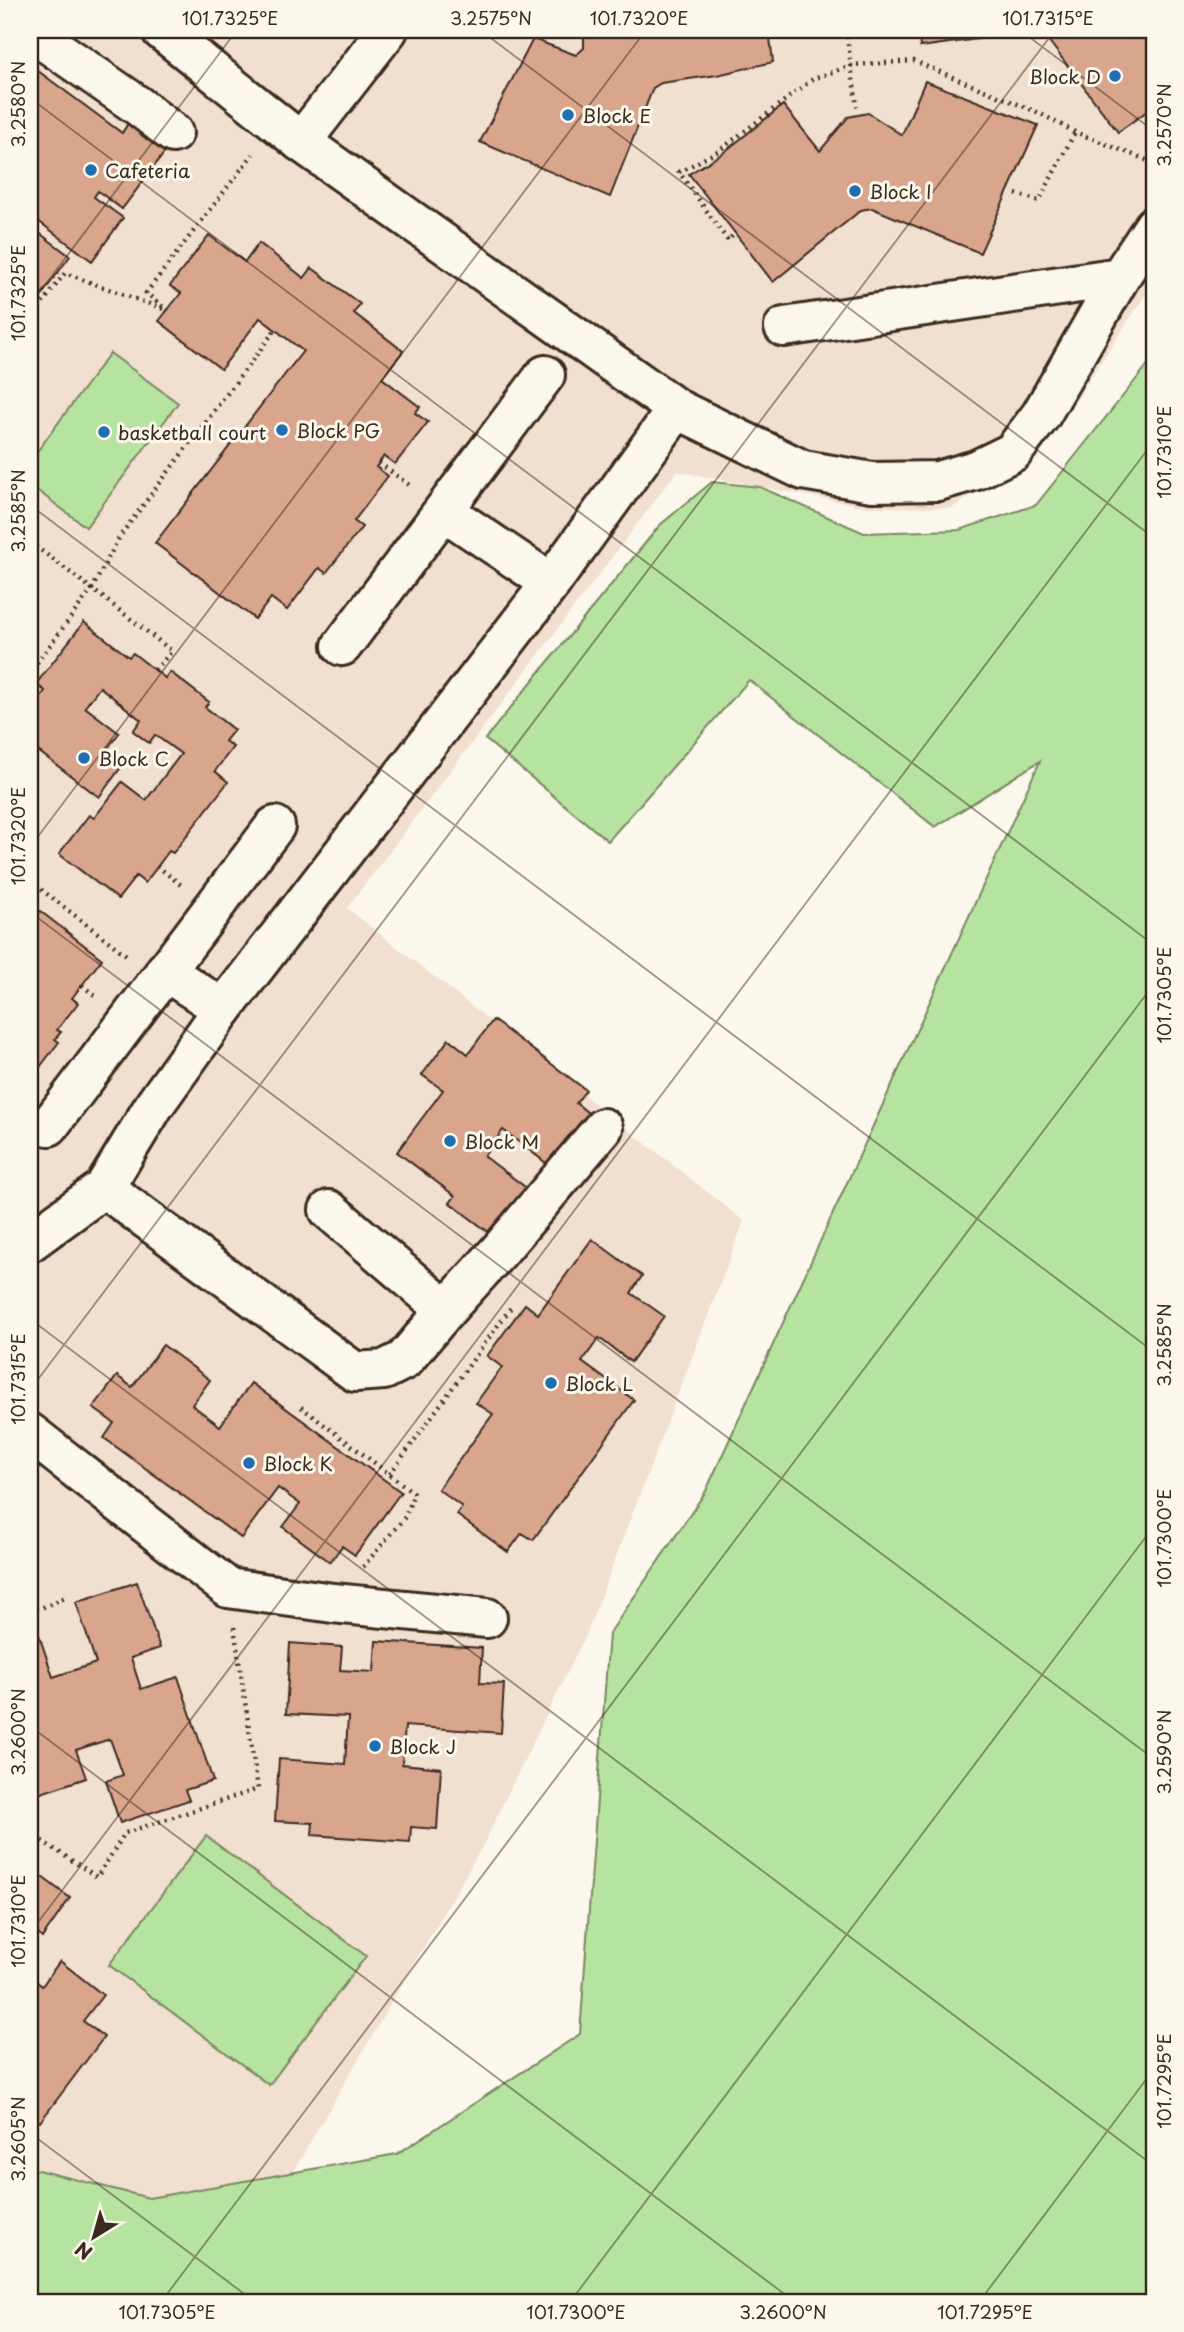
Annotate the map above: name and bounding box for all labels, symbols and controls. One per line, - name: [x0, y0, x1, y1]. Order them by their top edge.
- text: 101.7325°E: [182, 4, 278, 31]
- text: 3.2575°N: [450, 4, 532, 31]
- text: 101.7320°E: [590, 4, 688, 31]
- text: 101.7315°E: [1002, 4, 1094, 31]
- text: 3.2580°N: [4, 61, 31, 147]
- place label: Block D: [1029, 62, 1101, 90]
- marker: Block D: [1107, 68, 1123, 84]
- text: 3.2570°N: [1150, 83, 1177, 167]
- place label: Block E: [582, 101, 651, 129]
- marker: Block E: [560, 107, 576, 123]
- place label: Cafeteria: [105, 156, 190, 184]
- marker: Cafeteria: [83, 162, 99, 178]
- place label: Block I: [869, 177, 932, 205]
- marker: Block I: [847, 183, 863, 199]
- text: 101.7325°E: [4, 245, 31, 341]
- text: 101.7310°E: [1150, 405, 1177, 499]
- place label: Block PG: [296, 416, 380, 444]
- place label: basketball court: [118, 418, 266, 446]
- marker: Block PG: [274, 422, 290, 438]
- marker: basketball court: [96, 424, 112, 440]
- text: 3.2585°N: [4, 469, 31, 553]
- place label: Block C: [98, 744, 169, 772]
- marker: Block C: [76, 750, 92, 766]
- text: 101.7320°E: [4, 787, 31, 885]
- text: 101.7305°E: [1150, 946, 1177, 1044]
- place label: Block M: [464, 1127, 539, 1155]
- marker: Block M: [442, 1133, 458, 1149]
- text: 3.2585°N: [1150, 1303, 1177, 1387]
- text: 101.7315°E: [4, 1333, 31, 1425]
- place label: Block L: [565, 1369, 633, 1397]
- marker: Block L: [543, 1375, 559, 1391]
- place label: Block K: [263, 1449, 333, 1477]
- marker: Block K: [241, 1455, 257, 1471]
- text: 101.7300°E: [1150, 1488, 1177, 1588]
- text: 3.2600°N: [4, 1688, 31, 1776]
- text: 3.2590°N: [1150, 1710, 1177, 1794]
- place label: Block J: [389, 1732, 456, 1760]
- marker: Block J: [367, 1738, 383, 1754]
- text: 101.7310°E: [4, 1874, 31, 1968]
- text: 101.7295°E: [1150, 2033, 1177, 2129]
- text: 3.2605°N: [4, 2096, 31, 2182]
- north arrow: [60, 2202, 130, 2272]
- text: N: [69, 2236, 98, 2267]
- text: 101.7305°E: [118, 2298, 216, 2325]
- text: 101.7300°E: [526, 2298, 626, 2325]
- text: 3.2600°N: [739, 2298, 827, 2325]
- text: 101.7295°E: [937, 2298, 1033, 2325]

